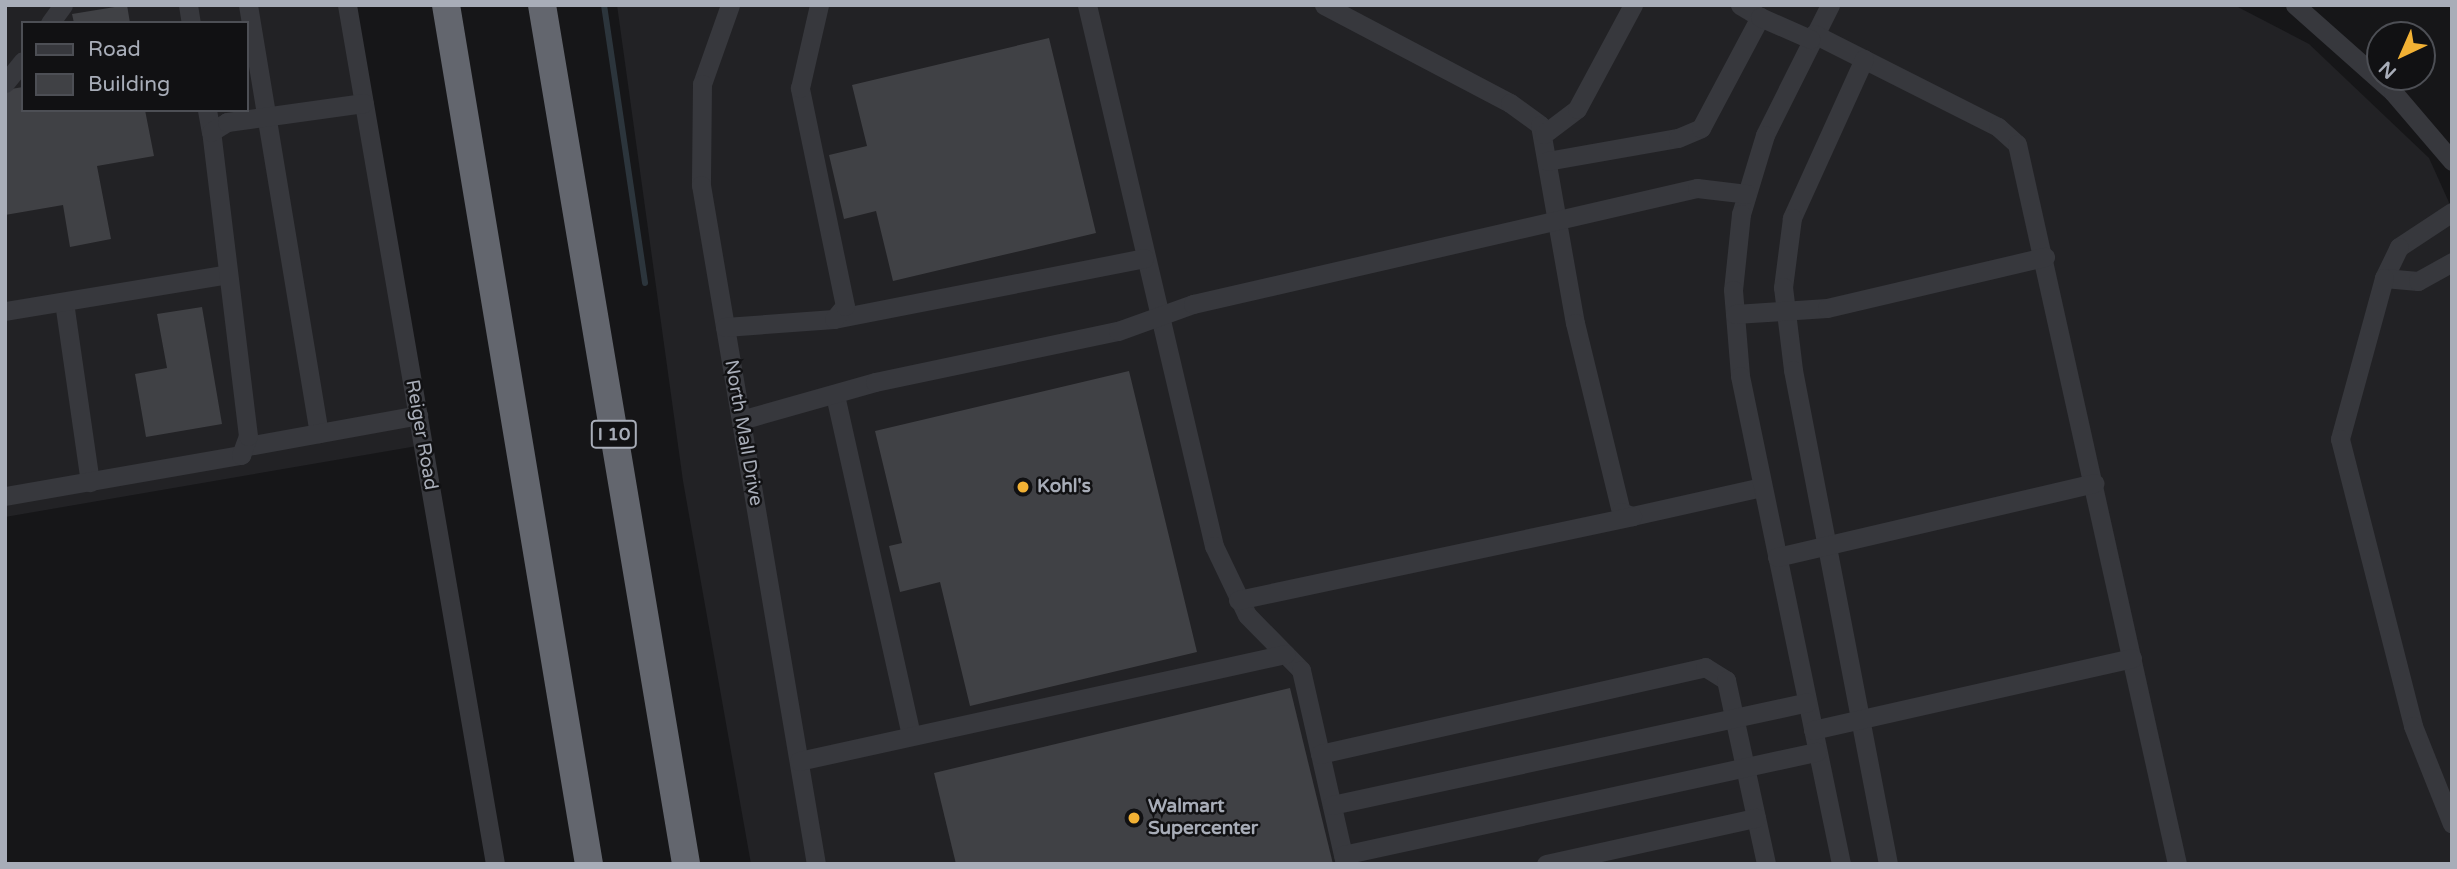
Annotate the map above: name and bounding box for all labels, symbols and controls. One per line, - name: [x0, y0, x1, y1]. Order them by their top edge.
- legend: [21, 21, 248, 112]
- north arrow: [2366, 21, 2436, 91]
- text: Road: [88, 37, 141, 62]
- text: N: [2375, 56, 2401, 83]
- text: Building: [88, 72, 170, 97]
- street label: North Mall Drive: [719, 358, 767, 508]
- street label: Reiger Road: [400, 378, 442, 492]
- road number: I 10: [590, 420, 638, 448]
- place label: Kohl's: [1037, 476, 1091, 498]
- marker: Kohl's: [1015, 479, 1031, 495]
- place label: Walmart Supercenter: [1148, 796, 1258, 840]
- marker: Walmart Supercenter: [1126, 810, 1142, 826]

